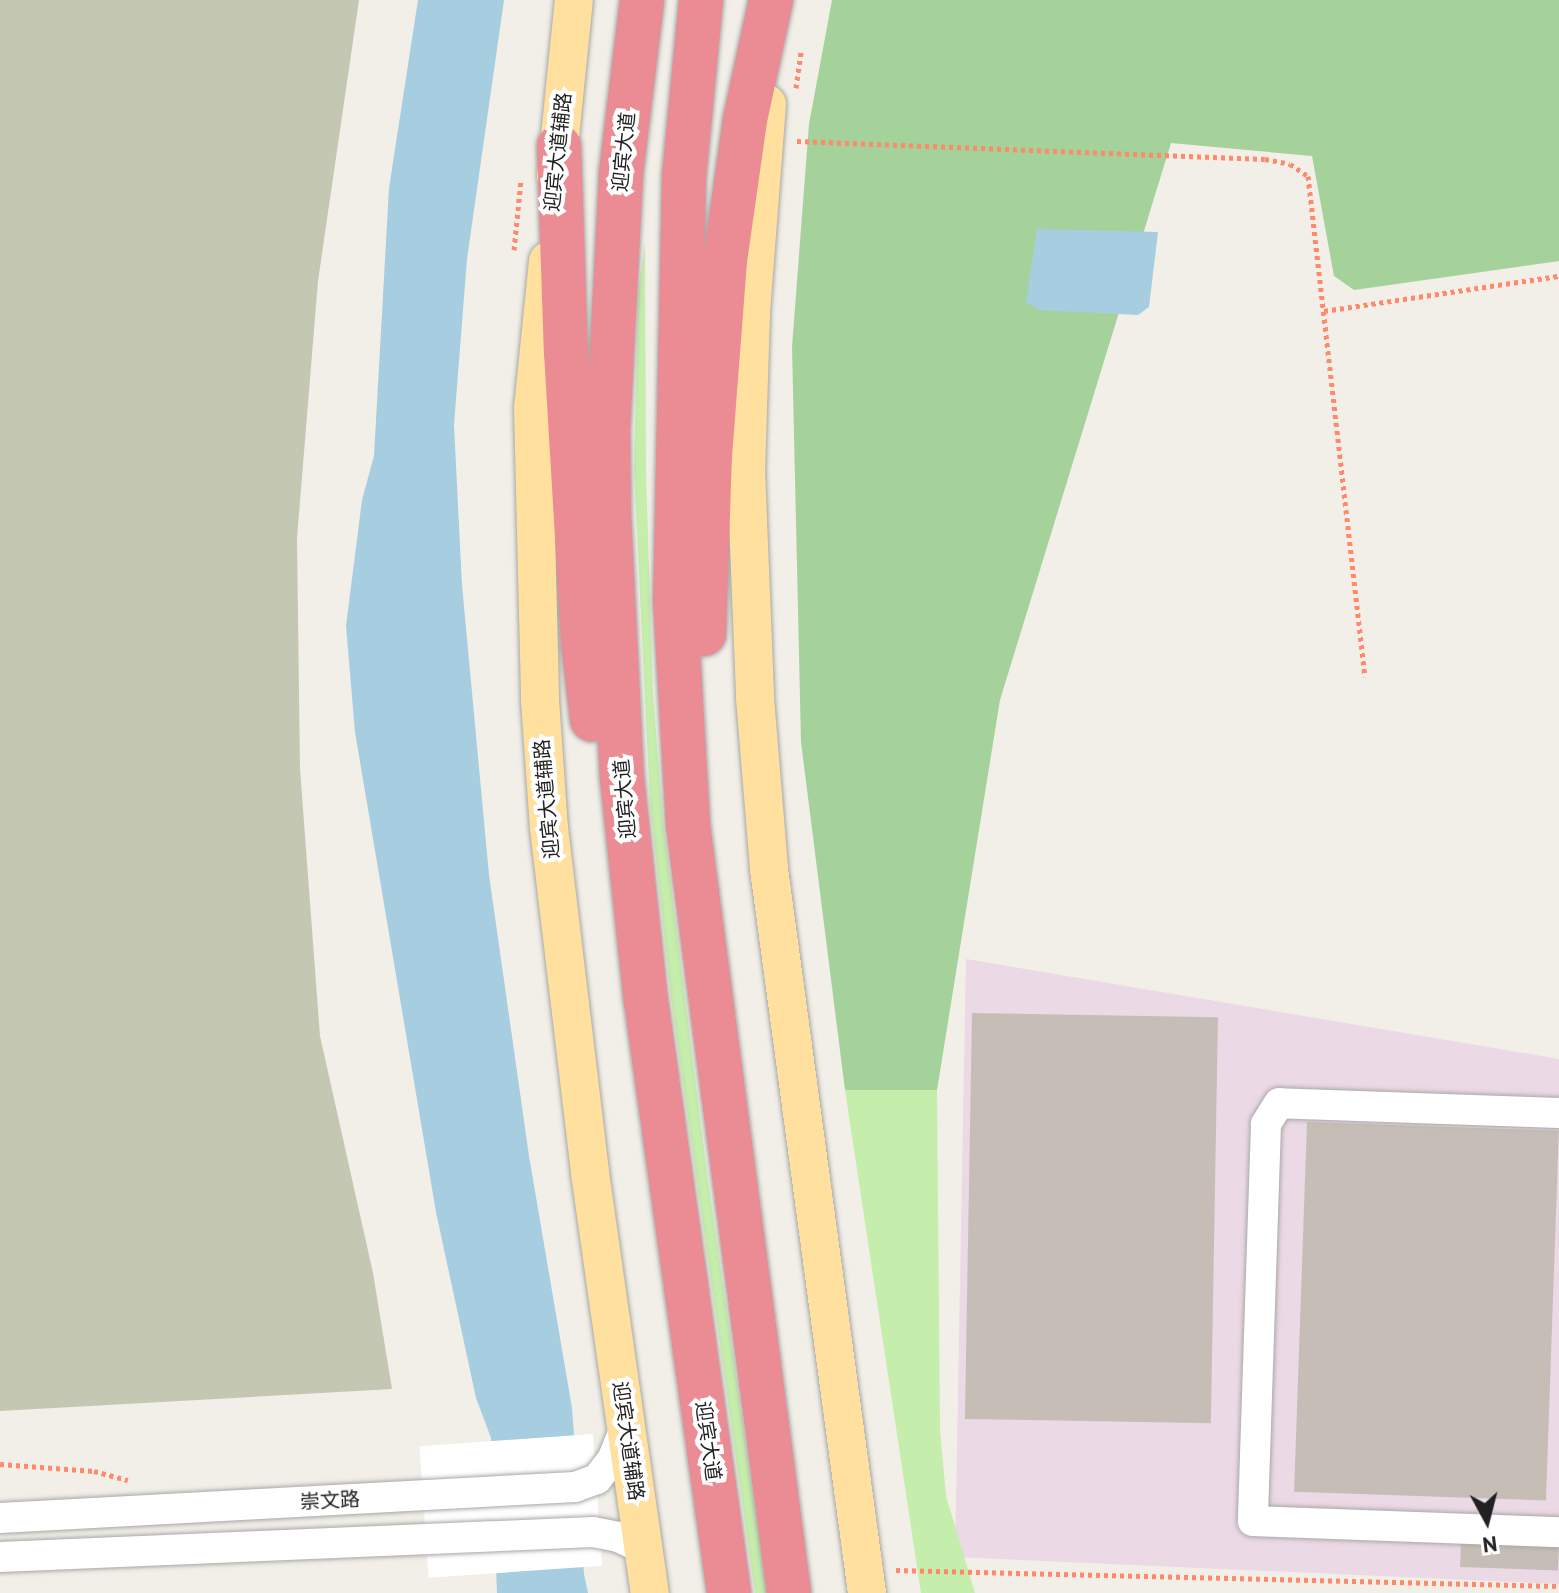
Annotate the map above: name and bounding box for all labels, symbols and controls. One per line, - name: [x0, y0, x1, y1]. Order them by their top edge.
- street label: 迎宾大道辅路: [540, 91, 576, 213]
- street label: 迎宾大道: [608, 111, 640, 193]
- street label: 迎宾大道辅路: [530, 738, 564, 860]
- street label: 迎宾大道: [610, 758, 640, 840]
- street label: 迎宾大道辅路: [608, 1380, 648, 1502]
- street label: 迎宾大道: [691, 1400, 725, 1482]
- north arrow: [1447, 1481, 1527, 1561]
- street label: 崇文路: [299, 1487, 361, 1515]
- text: N: [1481, 1530, 1499, 1560]

